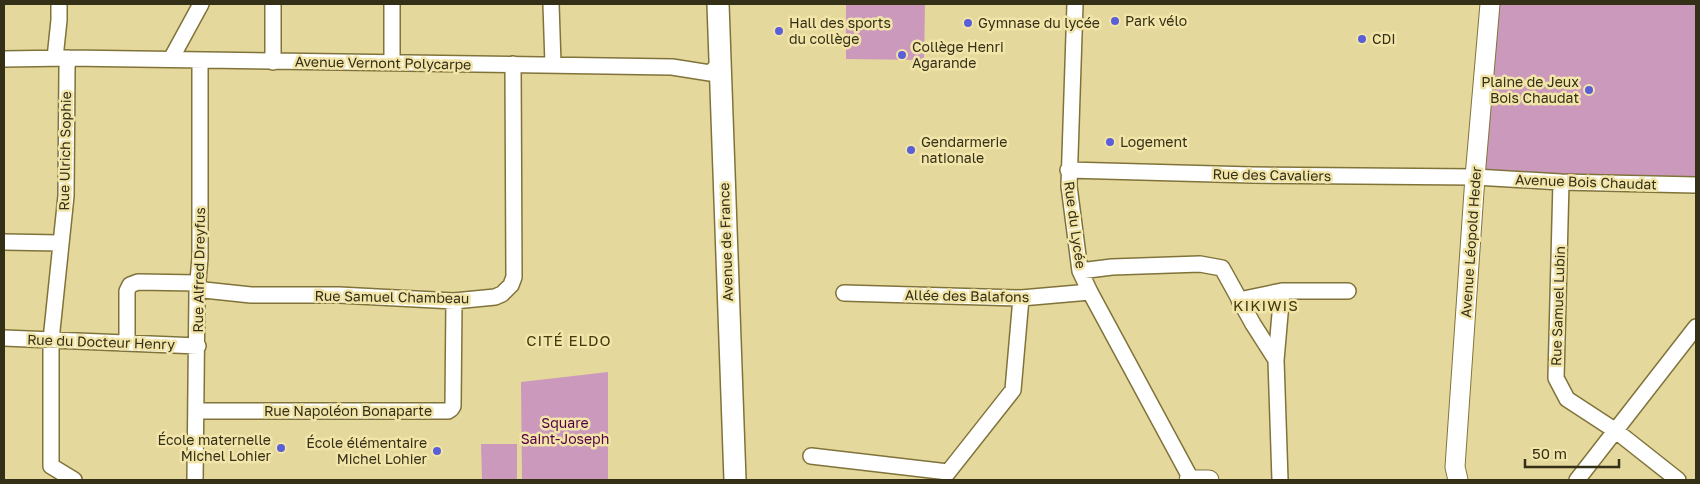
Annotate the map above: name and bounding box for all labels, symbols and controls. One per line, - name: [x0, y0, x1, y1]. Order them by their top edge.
- place label: Park vélo: [1125, 12, 1187, 29]
- place label: Hall des sports du collège: [789, 14, 891, 47]
- place label: Gymnase du lycée: [978, 14, 1100, 31]
- marker: Park vélo: [1109, 15, 1121, 27]
- marker: Gymnase du lycée: [962, 17, 974, 29]
- marker: Hall des sports du collège: [773, 25, 785, 37]
- place label: CDI: [1372, 30, 1396, 47]
- marker: CDI: [1356, 33, 1368, 45]
- place label: Collège Henri Agarande: [912, 38, 1004, 71]
- marker: Collège Henri Agarande: [896, 49, 908, 61]
- street label: Avenue Vernont Polycarpe: [295, 52, 471, 73]
- place label: Plaine de Jeux Bois Chaudat: [1481, 73, 1579, 106]
- marker: Plaine de Jeux Bois Chaudat: [1583, 84, 1595, 96]
- street label: Rue Ulrich Sophie: [55, 91, 74, 211]
- place label: Gendarmerie nationale: [921, 133, 1007, 166]
- place label: Logement: [1120, 133, 1188, 150]
- marker: Logement: [1104, 136, 1116, 148]
- marker: Gendarmerie nationale: [905, 144, 917, 156]
- street label: Rue des Cavaliers: [1213, 165, 1331, 184]
- street label: Avenue Léopold Heder: [1457, 165, 1484, 318]
- street label: Avenue Bois Chaudat: [1515, 171, 1657, 192]
- street label: Rue du Lycée: [1061, 180, 1090, 270]
- street label: Avenue de France: [715, 182, 736, 302]
- street label: Rue Alfred Dreyfus: [189, 207, 208, 333]
- street label: Rue Samuel Lubin: [1547, 246, 1568, 366]
- street label: Allée des Balafons: [905, 286, 1029, 305]
- street label: Rue Samuel Chambeau: [315, 287, 469, 306]
- district label: KIKIWIS: [1233, 296, 1299, 314]
- street label: Rue du Docteur Henry: [27, 330, 175, 353]
- district label: CITÉ ELDO: [526, 331, 612, 349]
- street label: Rue Napoléon Bonaparte: [264, 402, 432, 419]
- park label: Square Saint-Joseph: [521, 414, 609, 447]
- place label: École maternelle Michel Lohier: [158, 431, 272, 464]
- place label: École élémentaire Michel Lohier: [306, 434, 428, 467]
- scale bar: [1525, 436, 1619, 468]
- marker: École maternelle Michel Lohier: [275, 442, 287, 454]
- text: 50 m: [1532, 444, 1567, 462]
- marker: École élémentaire Michel Lohier: [431, 445, 443, 457]

